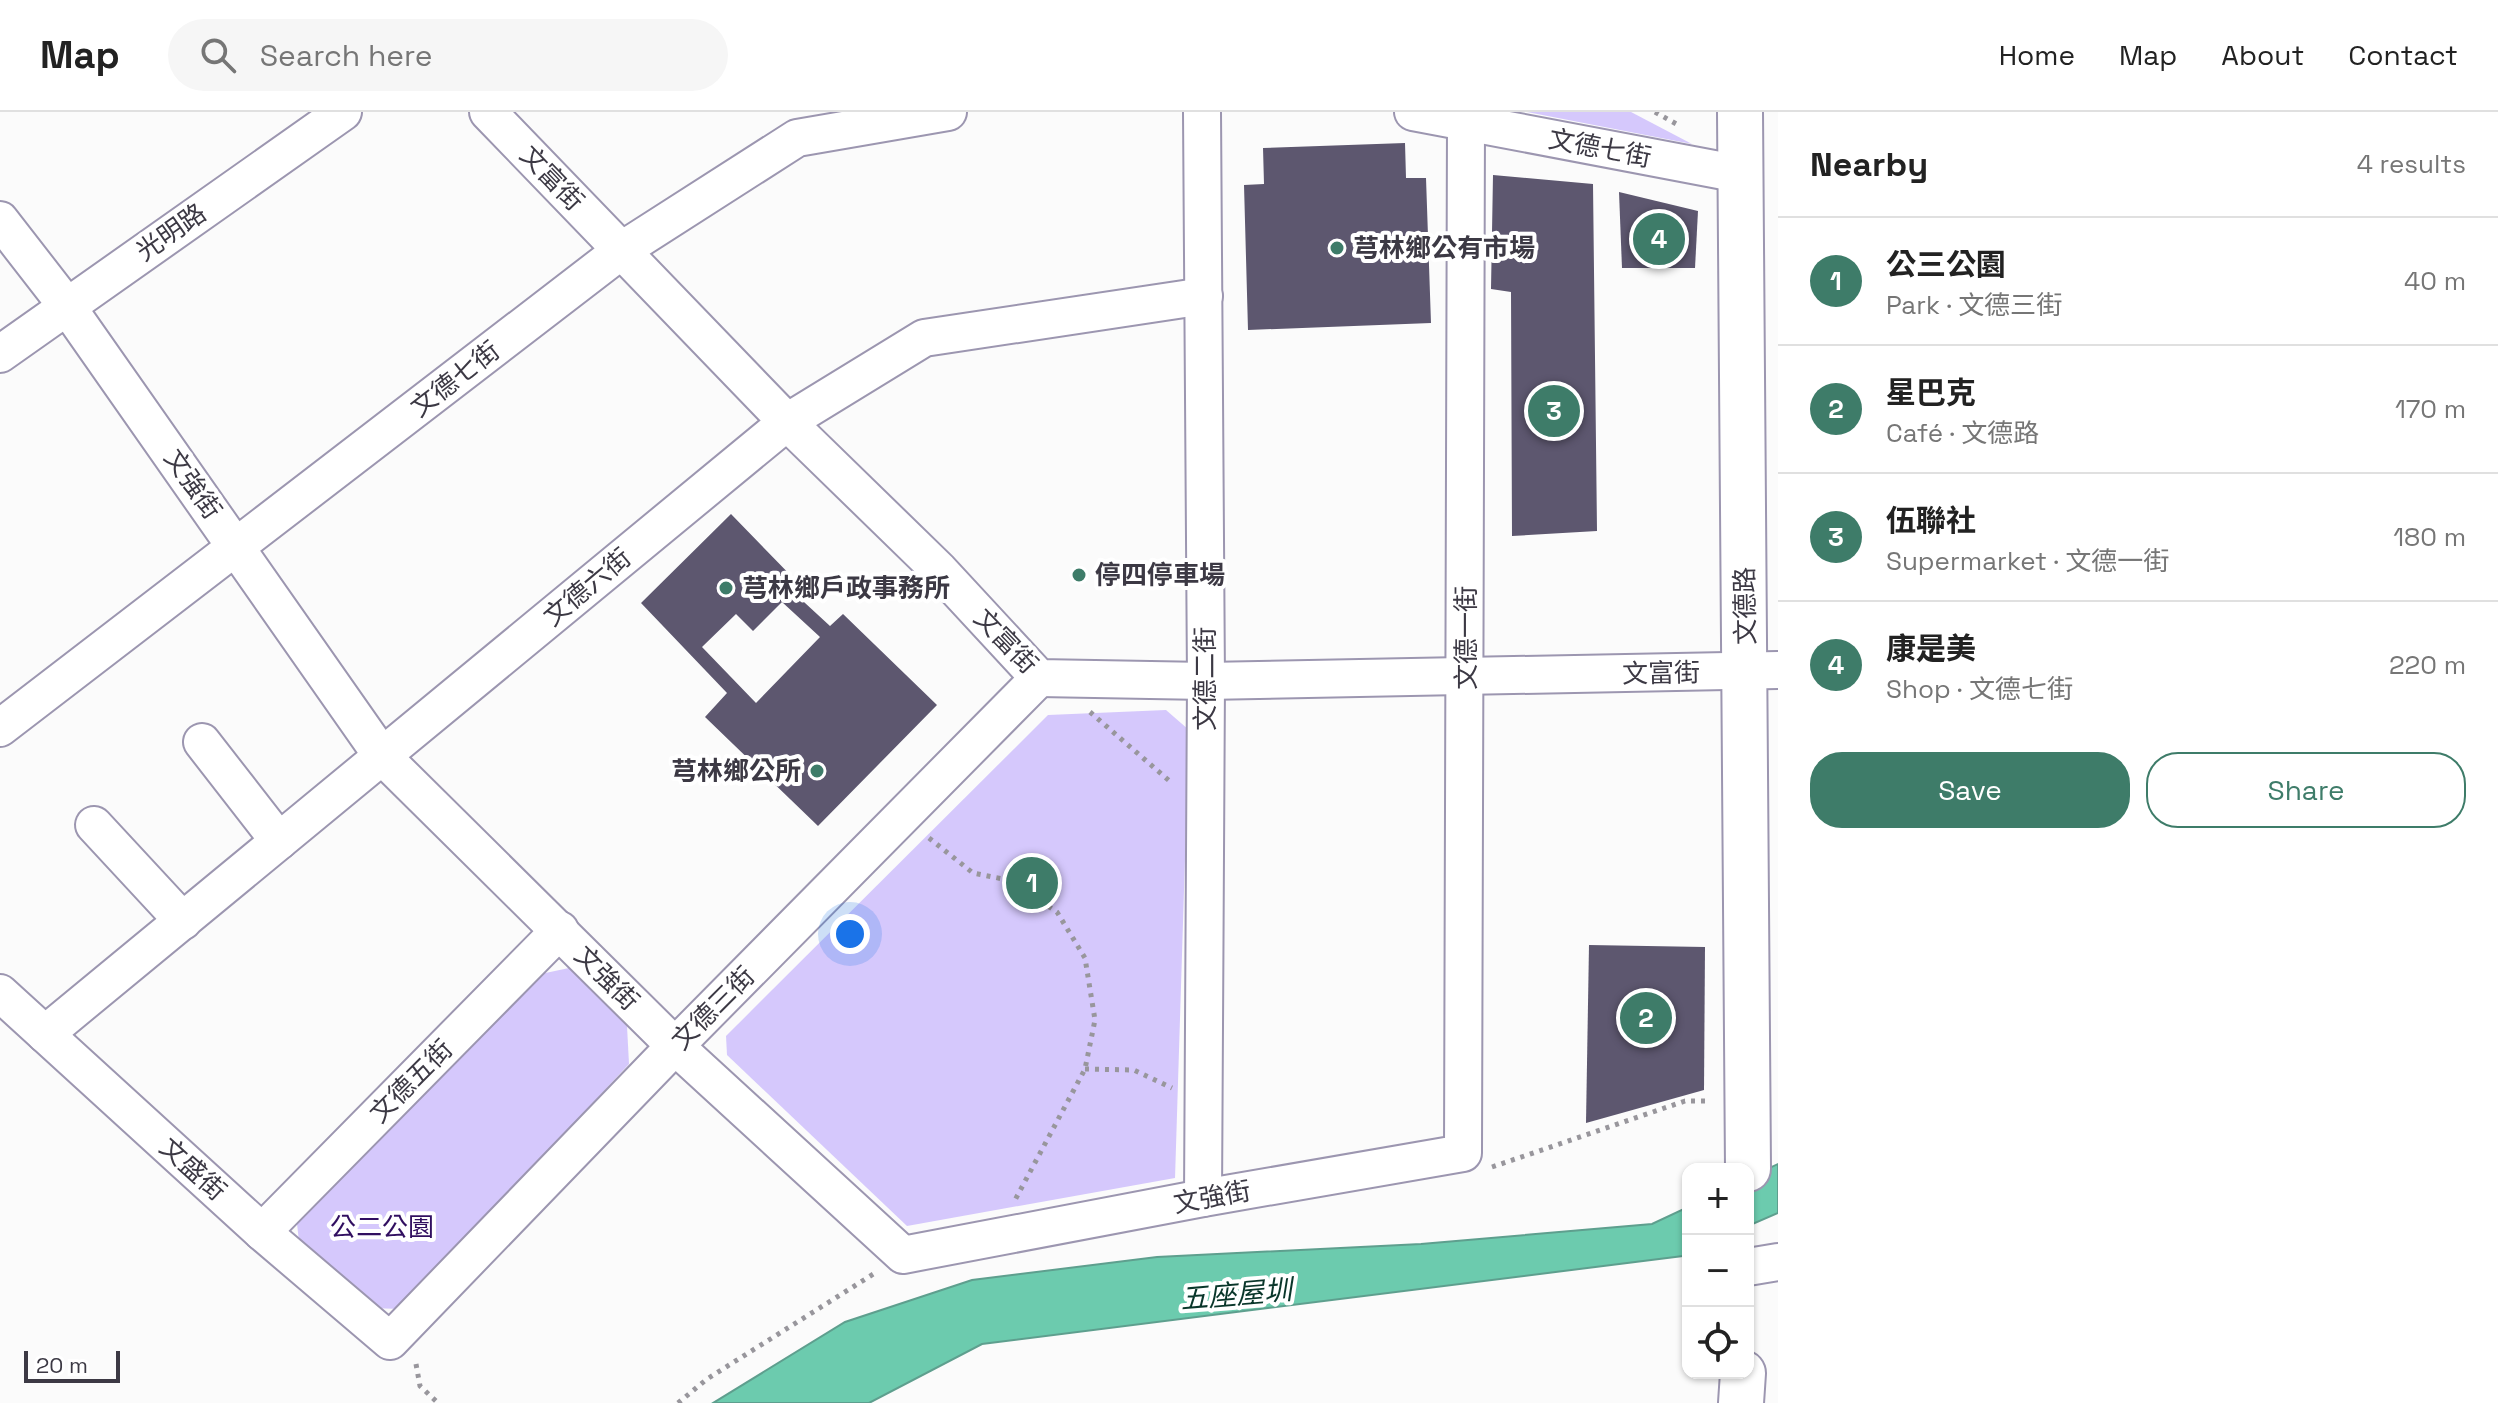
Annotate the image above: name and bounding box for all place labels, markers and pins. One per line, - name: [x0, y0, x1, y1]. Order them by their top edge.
- pin: 4: [1633, 209, 1685, 269]
- place label: 芎林鄉公有市場: [1353, 231, 1535, 265]
- marker: 芎林鄉公有市場: [1328, 239, 1346, 257]
- pin: 3: [1528, 381, 1580, 441]
- place label: 停四停車場: [1095, 558, 1225, 592]
- marker: 停四停車場: [1070, 566, 1088, 584]
- place label: 芎林鄉戶政事務所: [742, 571, 950, 605]
- marker: 芎林鄉戶政事務所: [717, 579, 735, 597]
- place label: 芎林鄉公所: [671, 754, 801, 788]
- marker: 芎林鄉公所: [808, 762, 826, 780]
- pin: 1: [1006, 853, 1058, 913]
- pin: 2: [1620, 988, 1672, 1048]

